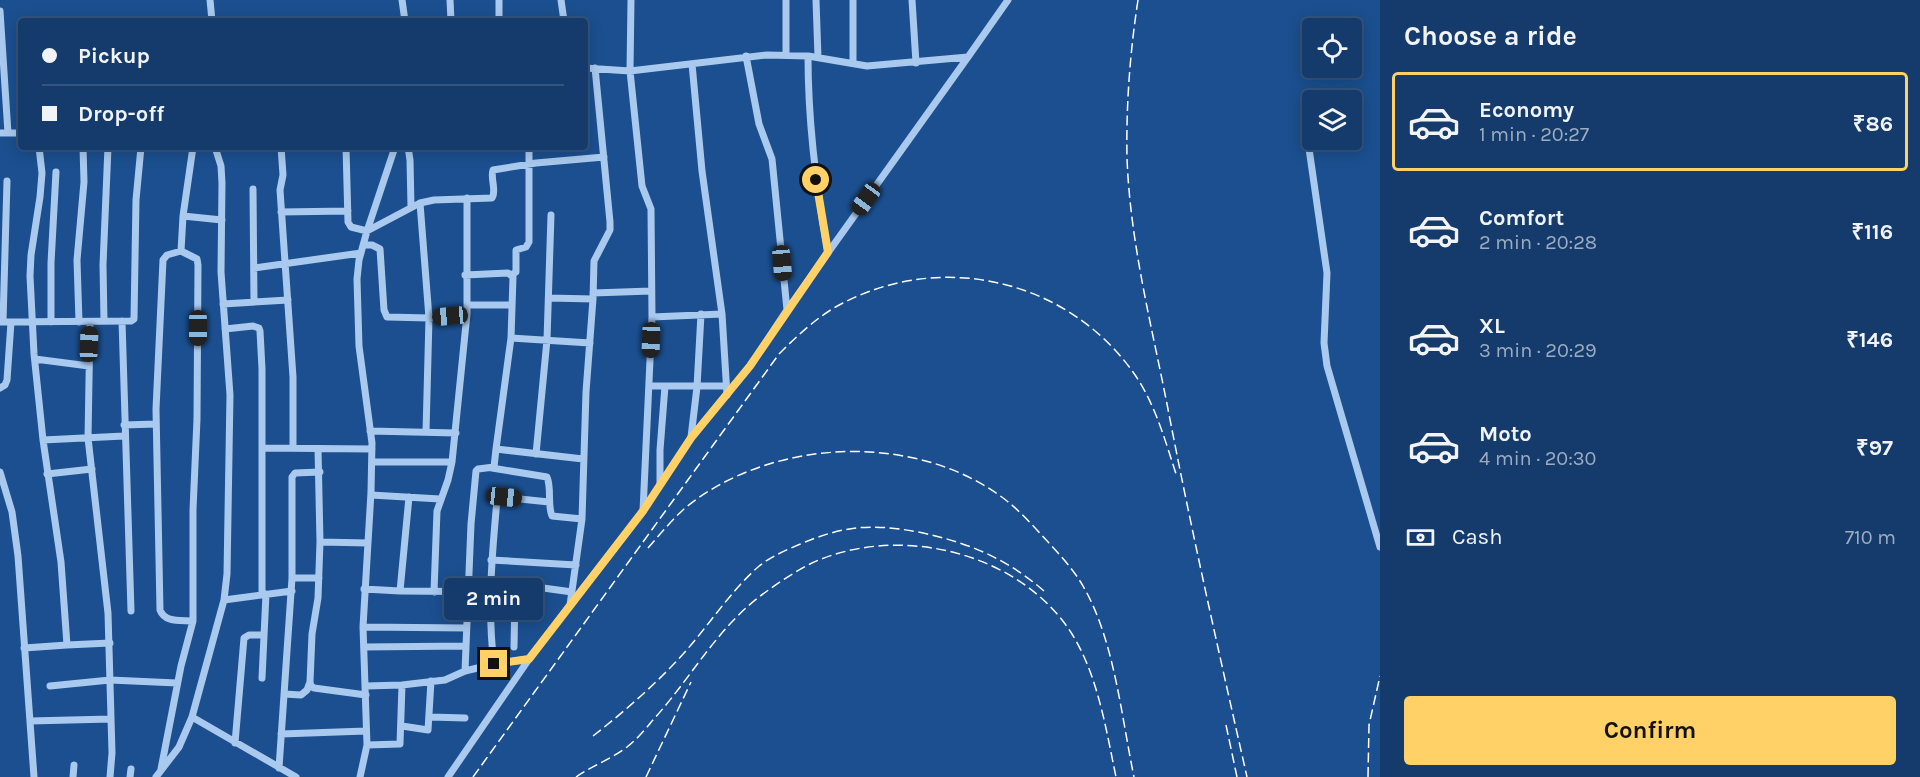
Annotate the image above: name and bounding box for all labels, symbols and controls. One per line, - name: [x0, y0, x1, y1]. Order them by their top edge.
- map controls: [1302, 18, 1362, 150]
- button: locate: [1302, 18, 1362, 78]
- text: Choose a ride: [1404, 20, 1577, 52]
- text: Pickup: [78, 43, 150, 69]
- button: layers: [1302, 90, 1362, 150]
- icon: car: [1407, 95, 1461, 149]
- text: Economy: [1479, 97, 1574, 123]
- text: Drop-off: [78, 101, 164, 127]
- text: ₹86: [1853, 111, 1893, 137]
- text: 1 min · 20:27: [1479, 123, 1589, 146]
- route start: [802, 166, 829, 193]
- car: [848, 179, 884, 219]
- icon: car: [1407, 203, 1461, 257]
- text: Comfort: [1479, 205, 1564, 231]
- text: ₹116: [1851, 219, 1893, 245]
- text: 2 min · 20:28: [1479, 231, 1597, 254]
- car: [771, 244, 793, 282]
- car: [431, 305, 469, 327]
- car: [189, 310, 207, 346]
- icon: car: [1407, 311, 1461, 365]
- text: XL: [1479, 313, 1505, 339]
- car: [641, 322, 661, 358]
- car: [79, 326, 99, 362]
- text: ₹146: [1846, 327, 1893, 353]
- text: 3 min · 20:29: [1479, 339, 1597, 362]
- icon: car: [1407, 419, 1461, 473]
- text: Moto: [1479, 421, 1532, 447]
- text: ₹97: [1856, 435, 1893, 461]
- text: 4 min · 20:30: [1479, 447, 1596, 470]
- car: [485, 486, 523, 508]
- icon: cash: [1404, 521, 1437, 554]
- text: Cash: [1452, 524, 1502, 550]
- text: 710 m: [1845, 526, 1896, 549]
- callout: 2 min: [444, 577, 544, 619]
- text: 2 min: [466, 587, 521, 610]
- route end: [480, 650, 507, 677]
- button: Confirm: [1404, 696, 1896, 765]

